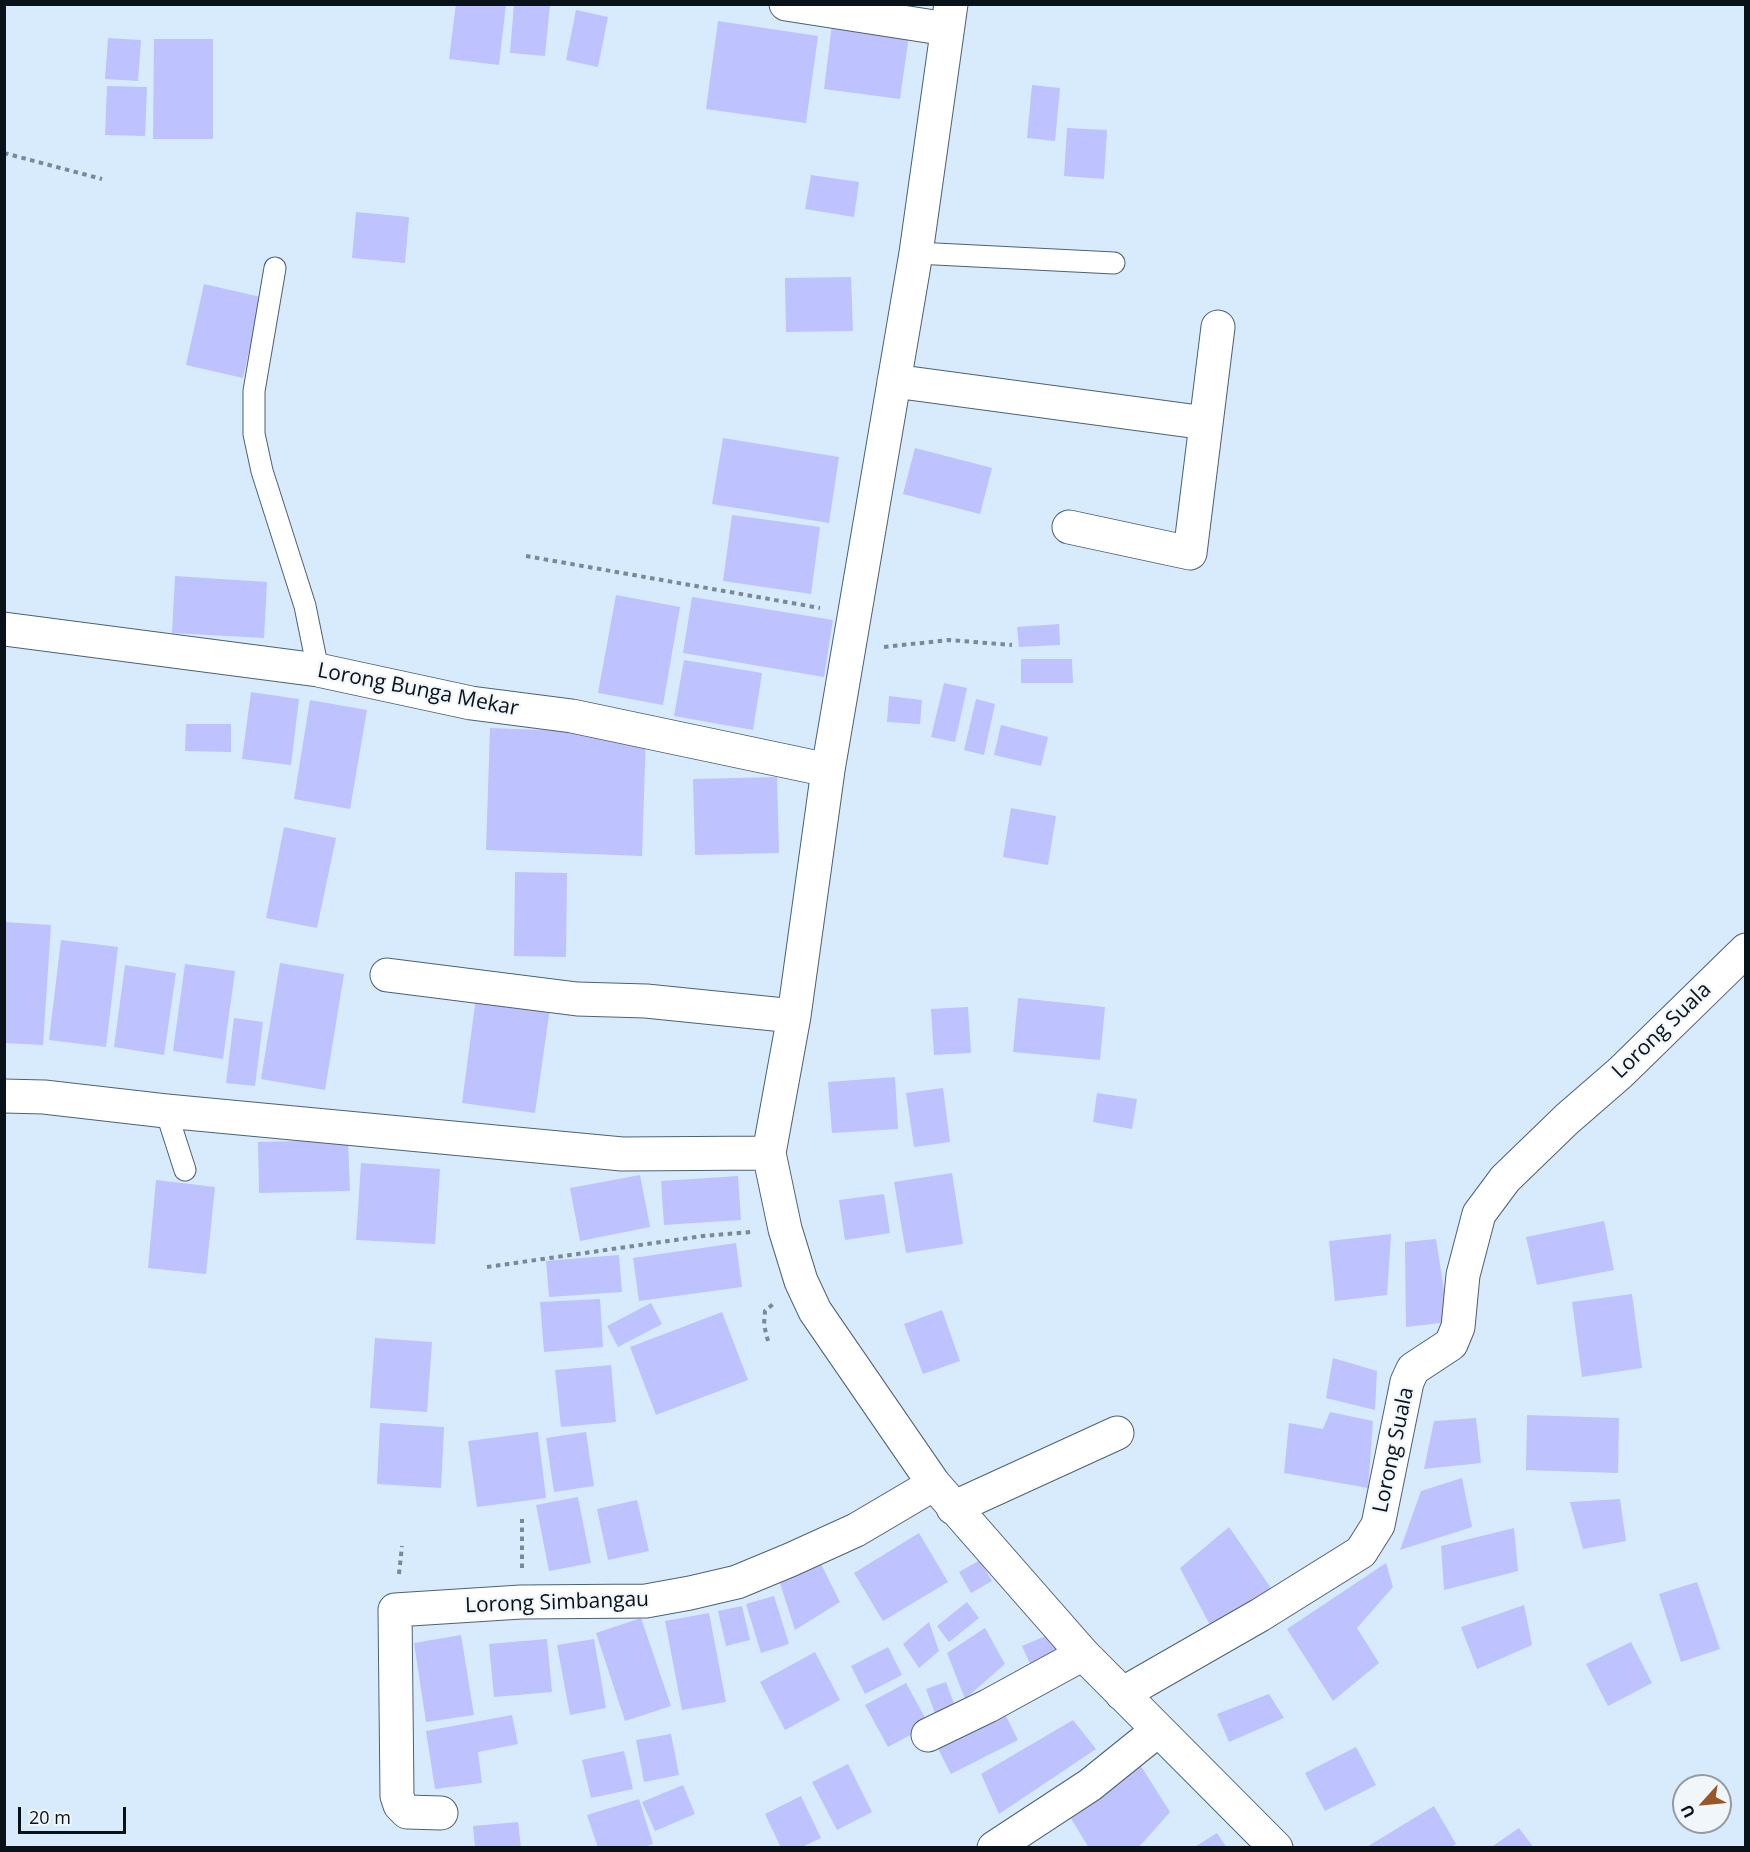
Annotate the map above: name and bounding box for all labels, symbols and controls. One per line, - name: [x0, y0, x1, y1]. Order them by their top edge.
- street label: Lorong Bunga Mekar: [315, 658, 521, 722]
- street label: Lorong Suala: [1607, 978, 1717, 1084]
- street label: Lorong Suala: [1368, 1385, 1420, 1515]
- street label: Lorong Simbangau: [465, 1587, 649, 1619]
- north arrow: [1672, 1774, 1732, 1834]
- scale bar: [21, 1795, 129, 1833]
- text: U: [1675, 1801, 1700, 1822]
- text: 20 m: [29, 1805, 71, 1829]

